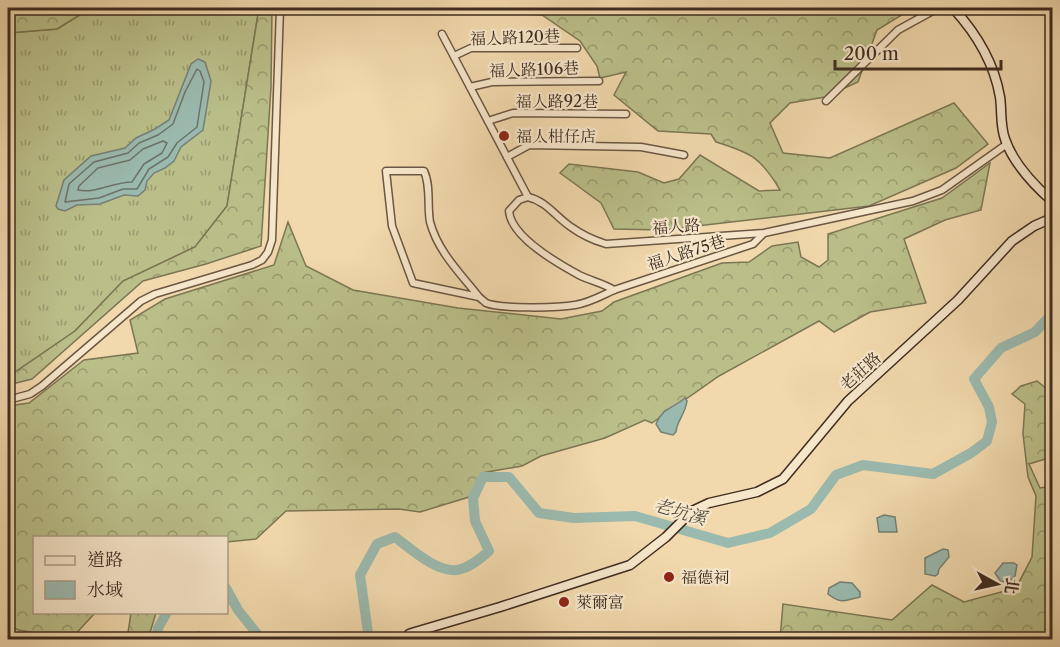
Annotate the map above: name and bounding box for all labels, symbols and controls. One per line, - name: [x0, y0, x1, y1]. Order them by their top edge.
- street label: 福人路120巷: [470, 25, 560, 49]
- scale bar: [835, 33, 1002, 71]
- text: 200 m: [844, 43, 899, 65]
- street label: 福人路106巷: [489, 57, 579, 81]
- street label: 福人路92巷: [516, 91, 598, 111]
- place label: 福人柑仔店: [516, 126, 596, 146]
- marker: 福人柑仔店: [497, 129, 511, 143]
- street label: 福人路: [651, 214, 701, 238]
- street label: 福人路75巷: [645, 230, 727, 274]
- street label: 老莊路: [835, 348, 885, 394]
- water label: 老坑溪: [651, 494, 711, 531]
- legend: [33, 536, 228, 614]
- text: 道路: [87, 549, 123, 571]
- north arrow: [967, 554, 1027, 614]
- place label: 福德祠: [681, 567, 729, 587]
- marker: 福德祠: [662, 570, 676, 584]
- text: 北: [1001, 577, 1023, 595]
- text: 水域: [87, 579, 123, 601]
- place label: 萊爾富: [576, 592, 624, 612]
- marker: 萊爾富: [557, 595, 571, 609]

